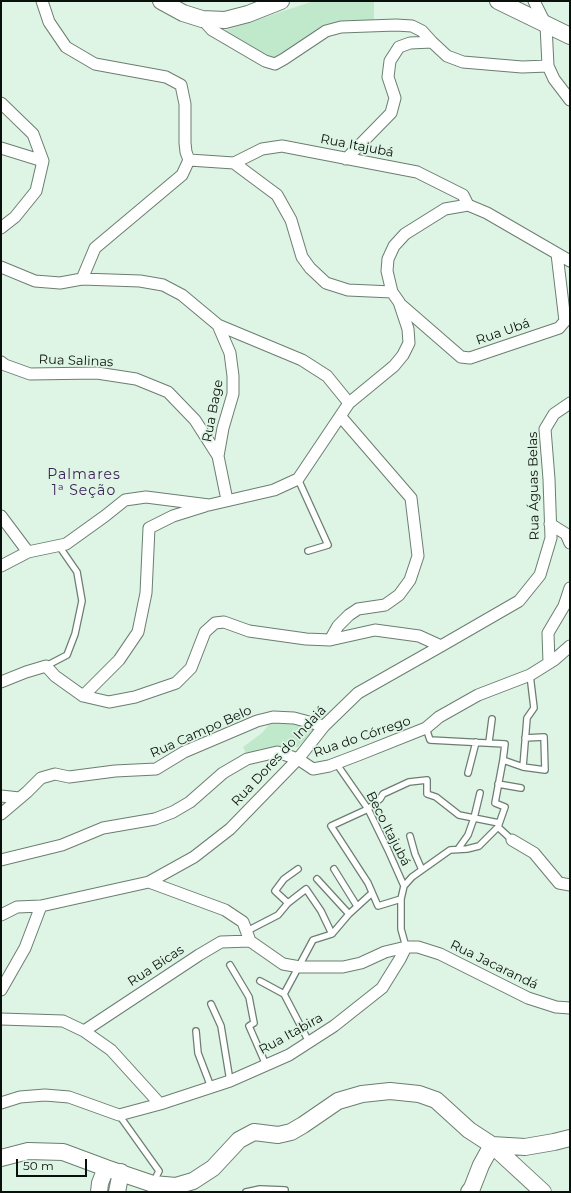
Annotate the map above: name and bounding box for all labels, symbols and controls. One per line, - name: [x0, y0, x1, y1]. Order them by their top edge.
- street label: Rua Itajubá: [319, 131, 395, 161]
- street label: Rua Ubá: [474, 316, 532, 348]
- street label: Rua Salinas: [38, 352, 114, 370]
- street label: Rua Bage: [199, 378, 227, 444]
- street label: Rua Águas Belas: [525, 432, 543, 540]
- district label: Palmares 1ª Seção: [47, 467, 121, 500]
- street label: Rua Campo Belo: [148, 703, 254, 761]
- street label: Rua Dores do Indaiá: [228, 703, 330, 809]
- street label: Rua do Córrego: [311, 713, 413, 761]
- street label: Beco Itajubá: [362, 789, 414, 869]
- street label: Rua Jacarandá: [447, 937, 541, 993]
- street label: Rua Bicas: [125, 942, 187, 990]
- street label: Rua Itabira: [256, 1010, 326, 1058]
- scale bar: [18, 1151, 89, 1177]
- text: 50 m: [23, 1158, 54, 1173]

